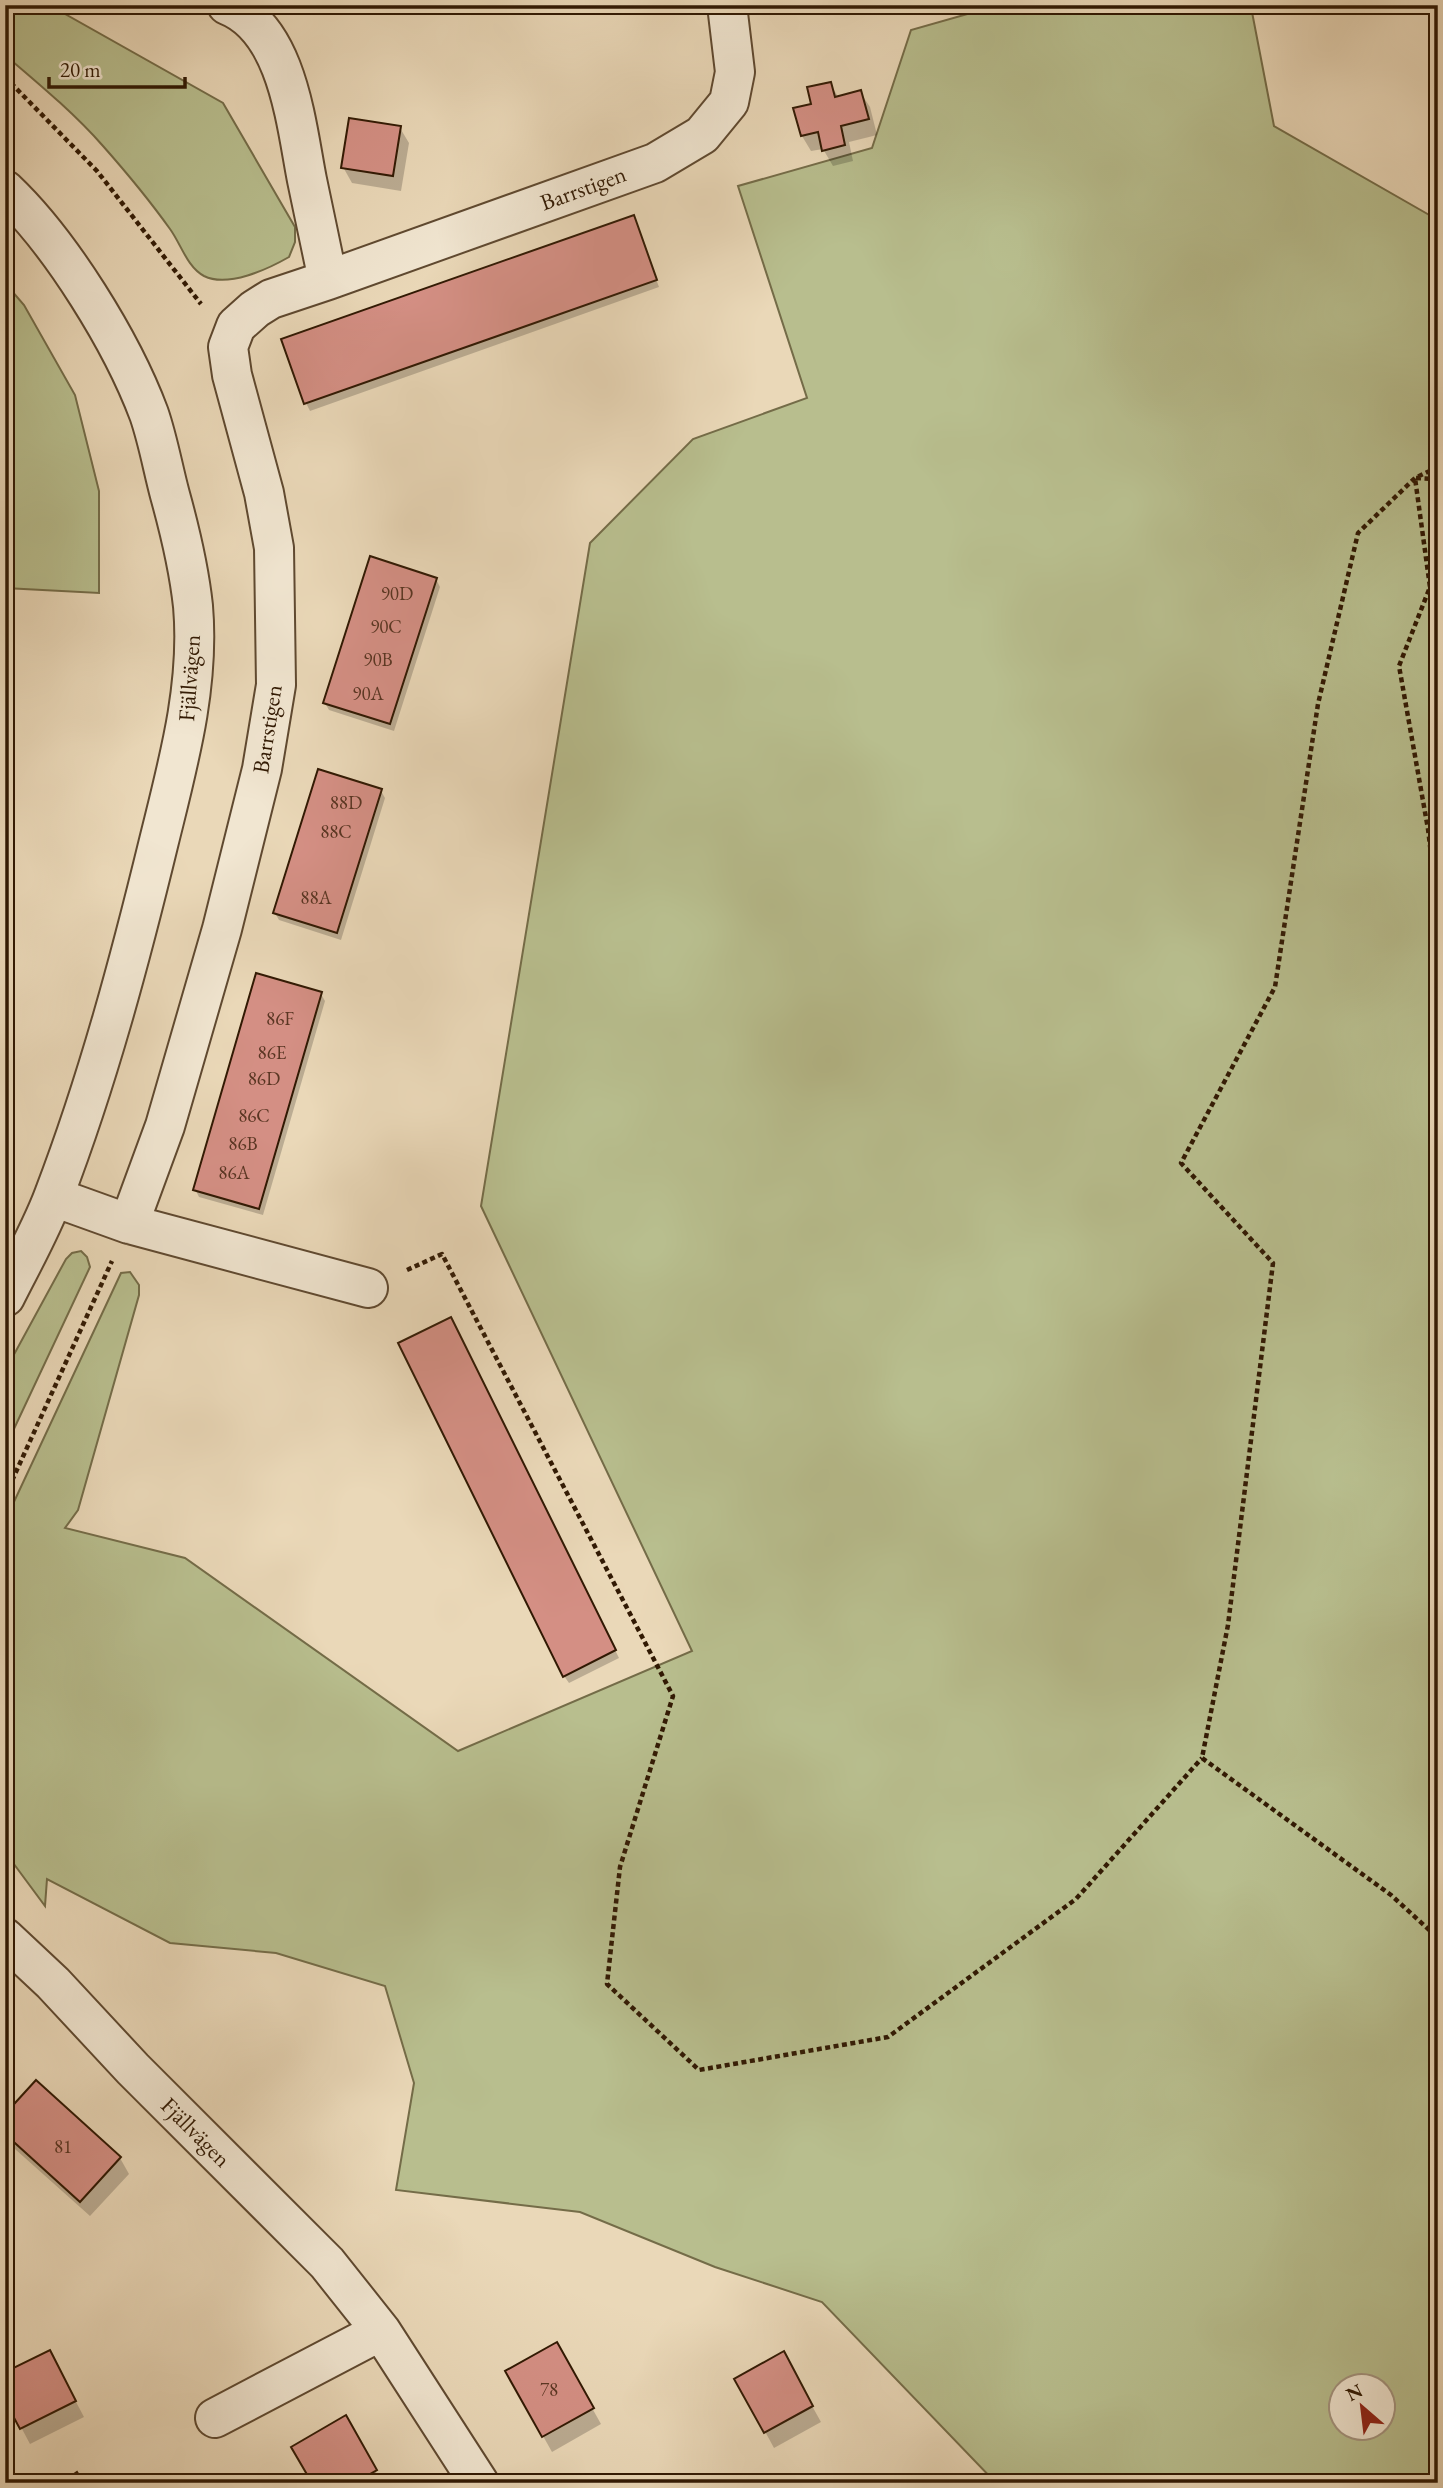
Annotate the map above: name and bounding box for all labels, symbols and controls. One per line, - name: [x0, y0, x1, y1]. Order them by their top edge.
- scale bar: [49, 46, 186, 90]
- text: 20 m: [60, 56, 101, 83]
- street label: Barrstigen: [536, 159, 630, 217]
- house number: 90D: [381, 581, 413, 606]
- house number: 90C: [370, 614, 402, 639]
- street label: Fjällvägen: [171, 633, 207, 723]
- house number: 90B: [363, 647, 393, 672]
- house number: 90A: [352, 681, 385, 706]
- street label: Barrstigen: [245, 682, 289, 776]
- house number: 88D: [330, 790, 362, 815]
- house number: 88C: [320, 819, 352, 844]
- house number: 88A: [300, 885, 333, 910]
- house number: 86F: [266, 1006, 294, 1031]
- house number: 86E: [258, 1040, 287, 1065]
- house number: 86D: [248, 1066, 280, 1091]
- house number: 86C: [238, 1103, 270, 1128]
- house number: 86B: [228, 1131, 258, 1156]
- house number: 86A: [218, 1160, 251, 1185]
- street label: Fjällvägen: [155, 2091, 237, 2173]
- house number: 81: [54, 2134, 72, 2159]
- north arrow: [1328, 2372, 1398, 2442]
- house number: 78: [540, 2377, 558, 2402]
- text: N: [1342, 2377, 1367, 2407]

